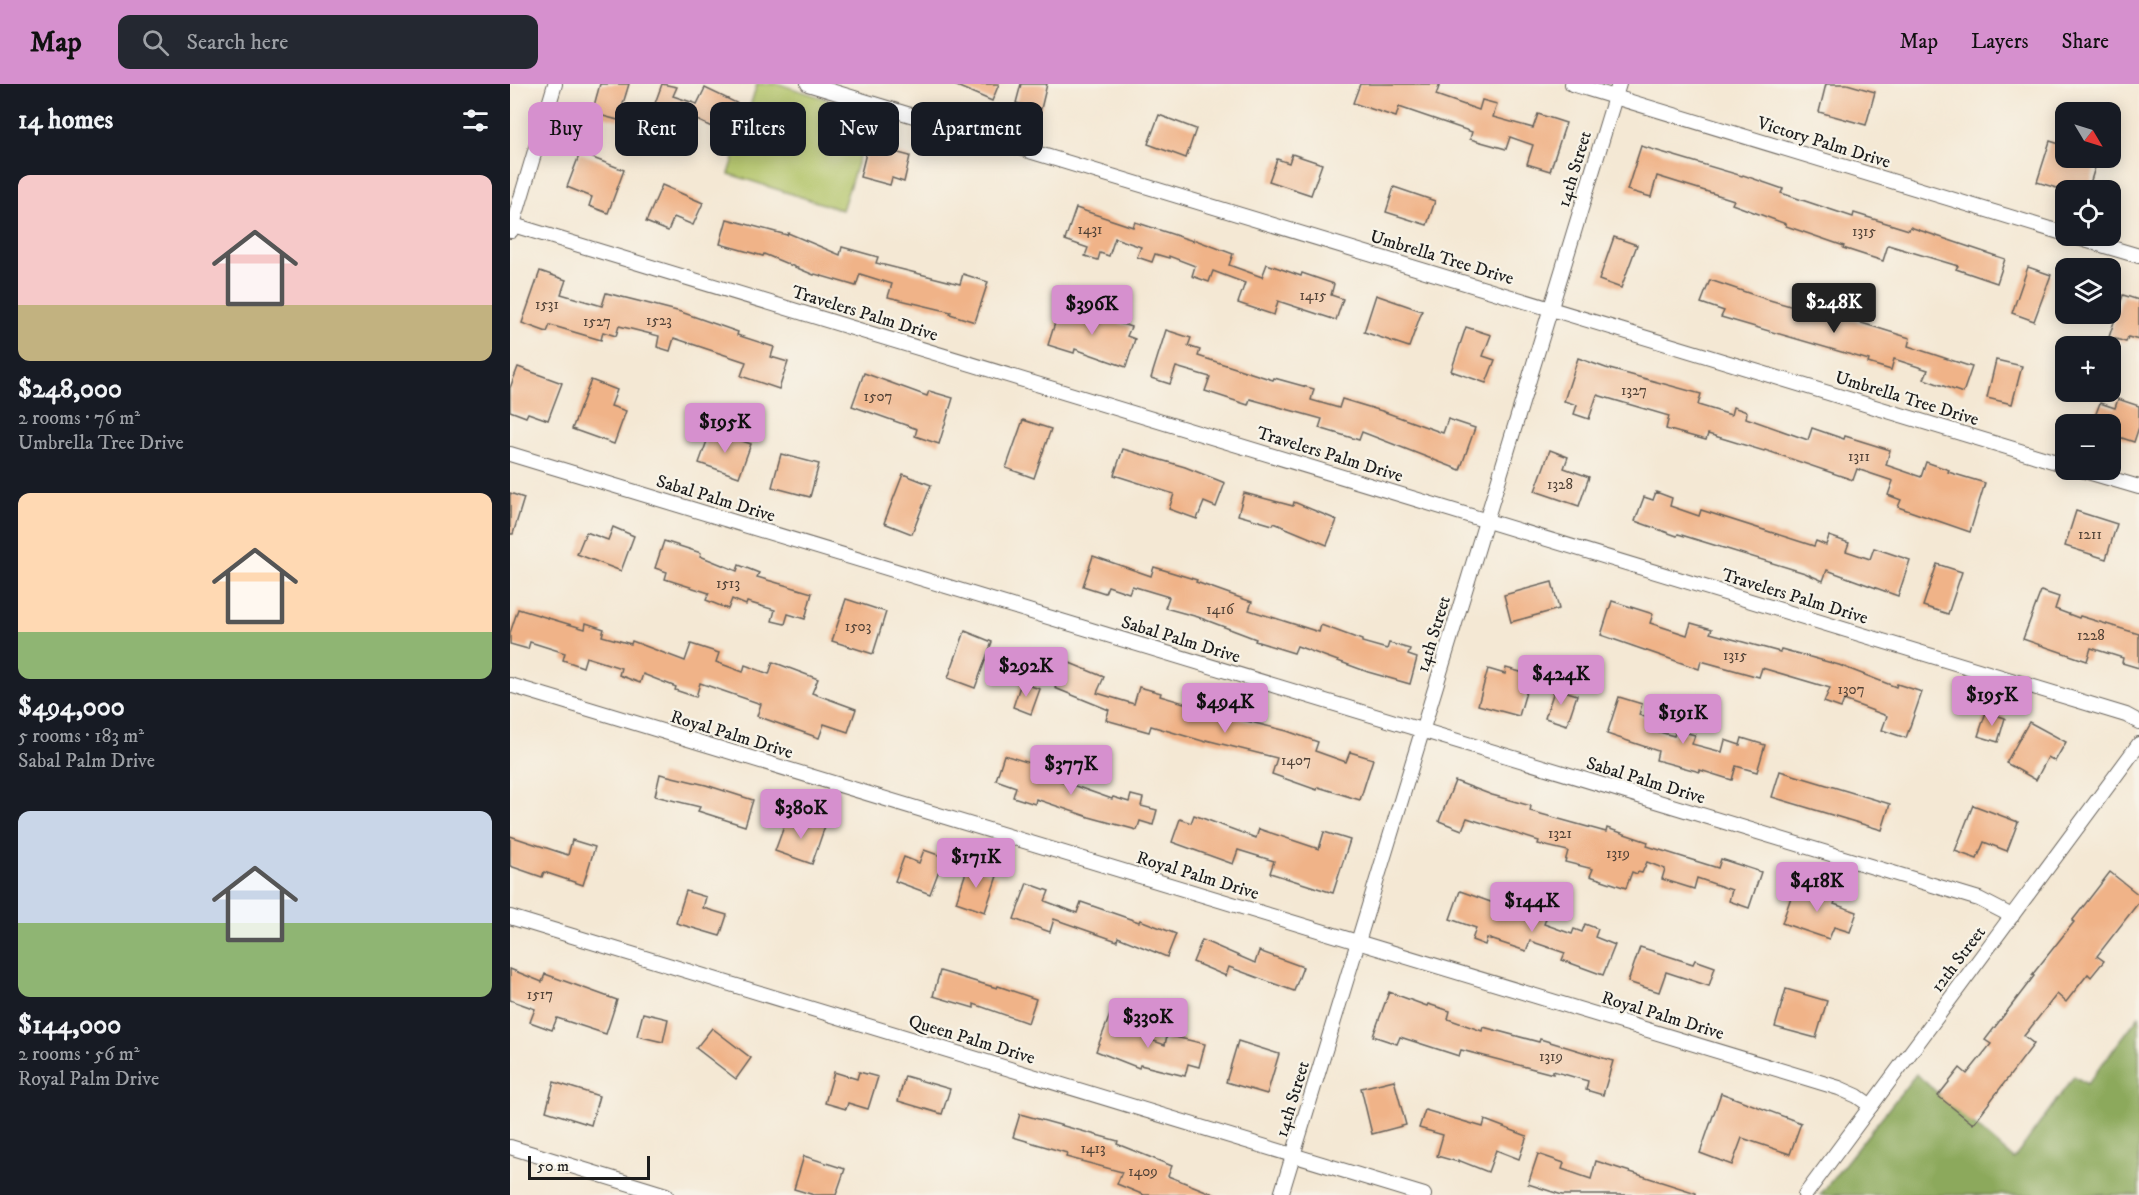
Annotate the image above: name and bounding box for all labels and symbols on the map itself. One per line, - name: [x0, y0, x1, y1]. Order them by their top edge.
- north arrow: [2055, 102, 2121, 168]
- street label: Victory Palm Drive: [1753, 112, 1893, 174]
- street label: 14th Street: [1553, 128, 1597, 210]
- house number: 1431: [1077, 220, 1103, 239]
- house number: 1315: [1852, 222, 1877, 241]
- street label: Umbrella Tree Drive: [1367, 226, 1516, 290]
- street label: Travelers Palm Drive: [789, 281, 940, 347]
- pin: $248K: [1792, 283, 1876, 334]
- pin: $396K: [1050, 285, 1134, 336]
- house number: 1415: [1299, 286, 1327, 305]
- house number: 1531: [535, 295, 559, 314]
- house number: 1523: [646, 311, 672, 330]
- house number: 1527: [583, 312, 611, 331]
- street label: Umbrella Tree Drive: [1832, 367, 1981, 431]
- house number: 1327: [1621, 381, 1647, 400]
- house number: 1507: [864, 387, 893, 406]
- pin: $195K: [683, 403, 767, 454]
- street label: Travelers Palm Drive: [1254, 422, 1405, 488]
- house number: 1311: [1848, 447, 1870, 466]
- street label: Sabal Palm Drive: [653, 470, 778, 528]
- house number: 1328: [1547, 475, 1573, 494]
- house number: 1211: [2078, 525, 2102, 544]
- street label: Travelers Palm Drive: [1719, 564, 1870, 630]
- house number: 1513: [716, 574, 740, 593]
- street label: 14th Street: [1412, 593, 1456, 675]
- house number: 1416: [1206, 600, 1235, 619]
- street label: Sabal Palm Drive: [1118, 611, 1243, 669]
- house number: 1503: [845, 617, 871, 636]
- house number: 1228: [2077, 626, 2105, 645]
- house number: 1315: [1723, 646, 1748, 665]
- pin: $292K: [984, 647, 1068, 698]
- pin: $424K: [1519, 655, 1603, 706]
- pin: $195K: [1950, 676, 2034, 727]
- house number: 1307: [1837, 680, 1865, 699]
- pin: $494K: [1183, 683, 1267, 734]
- pin: $191K: [1641, 694, 1725, 745]
- street label: Royal Palm Drive: [668, 706, 796, 764]
- pin: $377K: [1029, 745, 1113, 796]
- house number: 1407: [1281, 751, 1311, 770]
- street label: Sabal Palm Drive: [1583, 752, 1708, 810]
- pin: $380K: [759, 789, 843, 840]
- house number: 1321: [1548, 824, 1572, 843]
- pin: $171K: [934, 838, 1018, 889]
- house number: 1319: [1606, 844, 1630, 863]
- street label: Royal Palm Drive: [1134, 847, 1262, 905]
- pin: $418K: [1775, 862, 1859, 913]
- pin: $144K: [1490, 882, 1574, 933]
- street label: 12th Street: [1927, 922, 1991, 997]
- house number: 1517: [527, 985, 553, 1004]
- street label: Royal Palm Drive: [1599, 987, 1727, 1045]
- pin: $330K: [1106, 998, 1190, 1049]
- street label: Queen Palm Drive: [906, 1010, 1038, 1070]
- house number: 1319: [1539, 1047, 1563, 1066]
- street label: 14th Street: [1271, 1058, 1315, 1140]
- house number: 1413: [1080, 1139, 1106, 1158]
- scale bar: [528, 1153, 650, 1180]
- house number: 1409: [1128, 1162, 1158, 1181]

